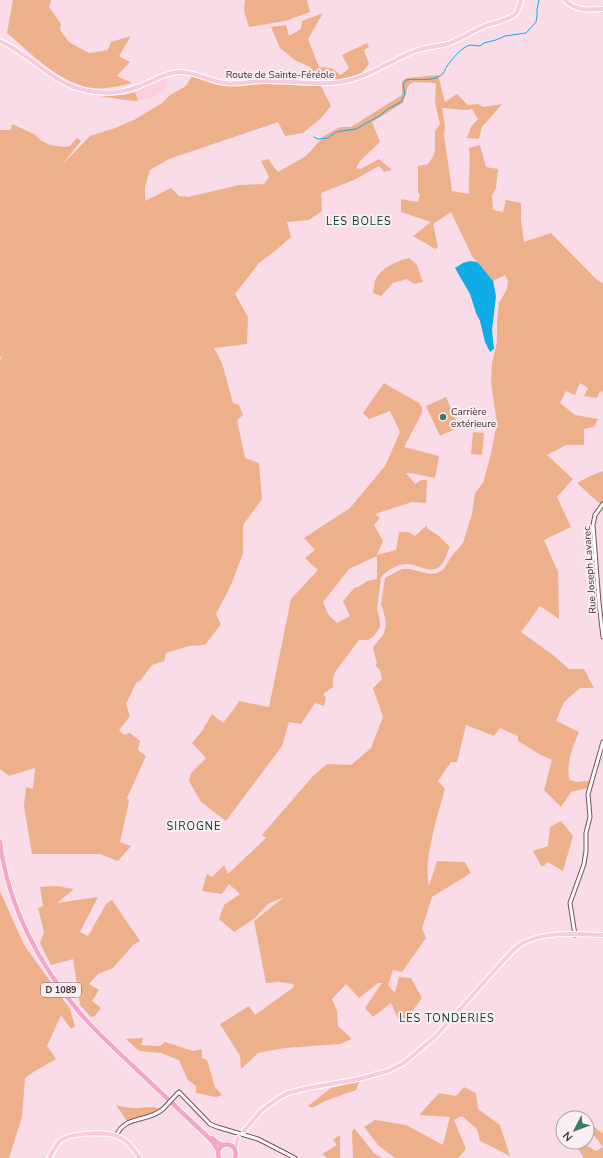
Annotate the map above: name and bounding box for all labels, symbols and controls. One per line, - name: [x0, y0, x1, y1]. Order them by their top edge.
- street label: Route de Sainte-Féréole: [226, 68, 334, 82]
- district label: LES BOLES: [326, 214, 392, 229]
- place label: Carrière extérieure: [451, 405, 496, 431]
- marker: Carrière extérieure: [438, 412, 448, 422]
- street label: Rue Joseph Lavarec: [580, 525, 600, 614]
- district label: SIROGNE: [167, 819, 221, 834]
- road number: D 1089: [41, 983, 81, 997]
- district label: LES TONDERIES: [399, 1011, 495, 1026]
- north arrow: [555, 1110, 595, 1150]
- text: N: [560, 1128, 576, 1144]

